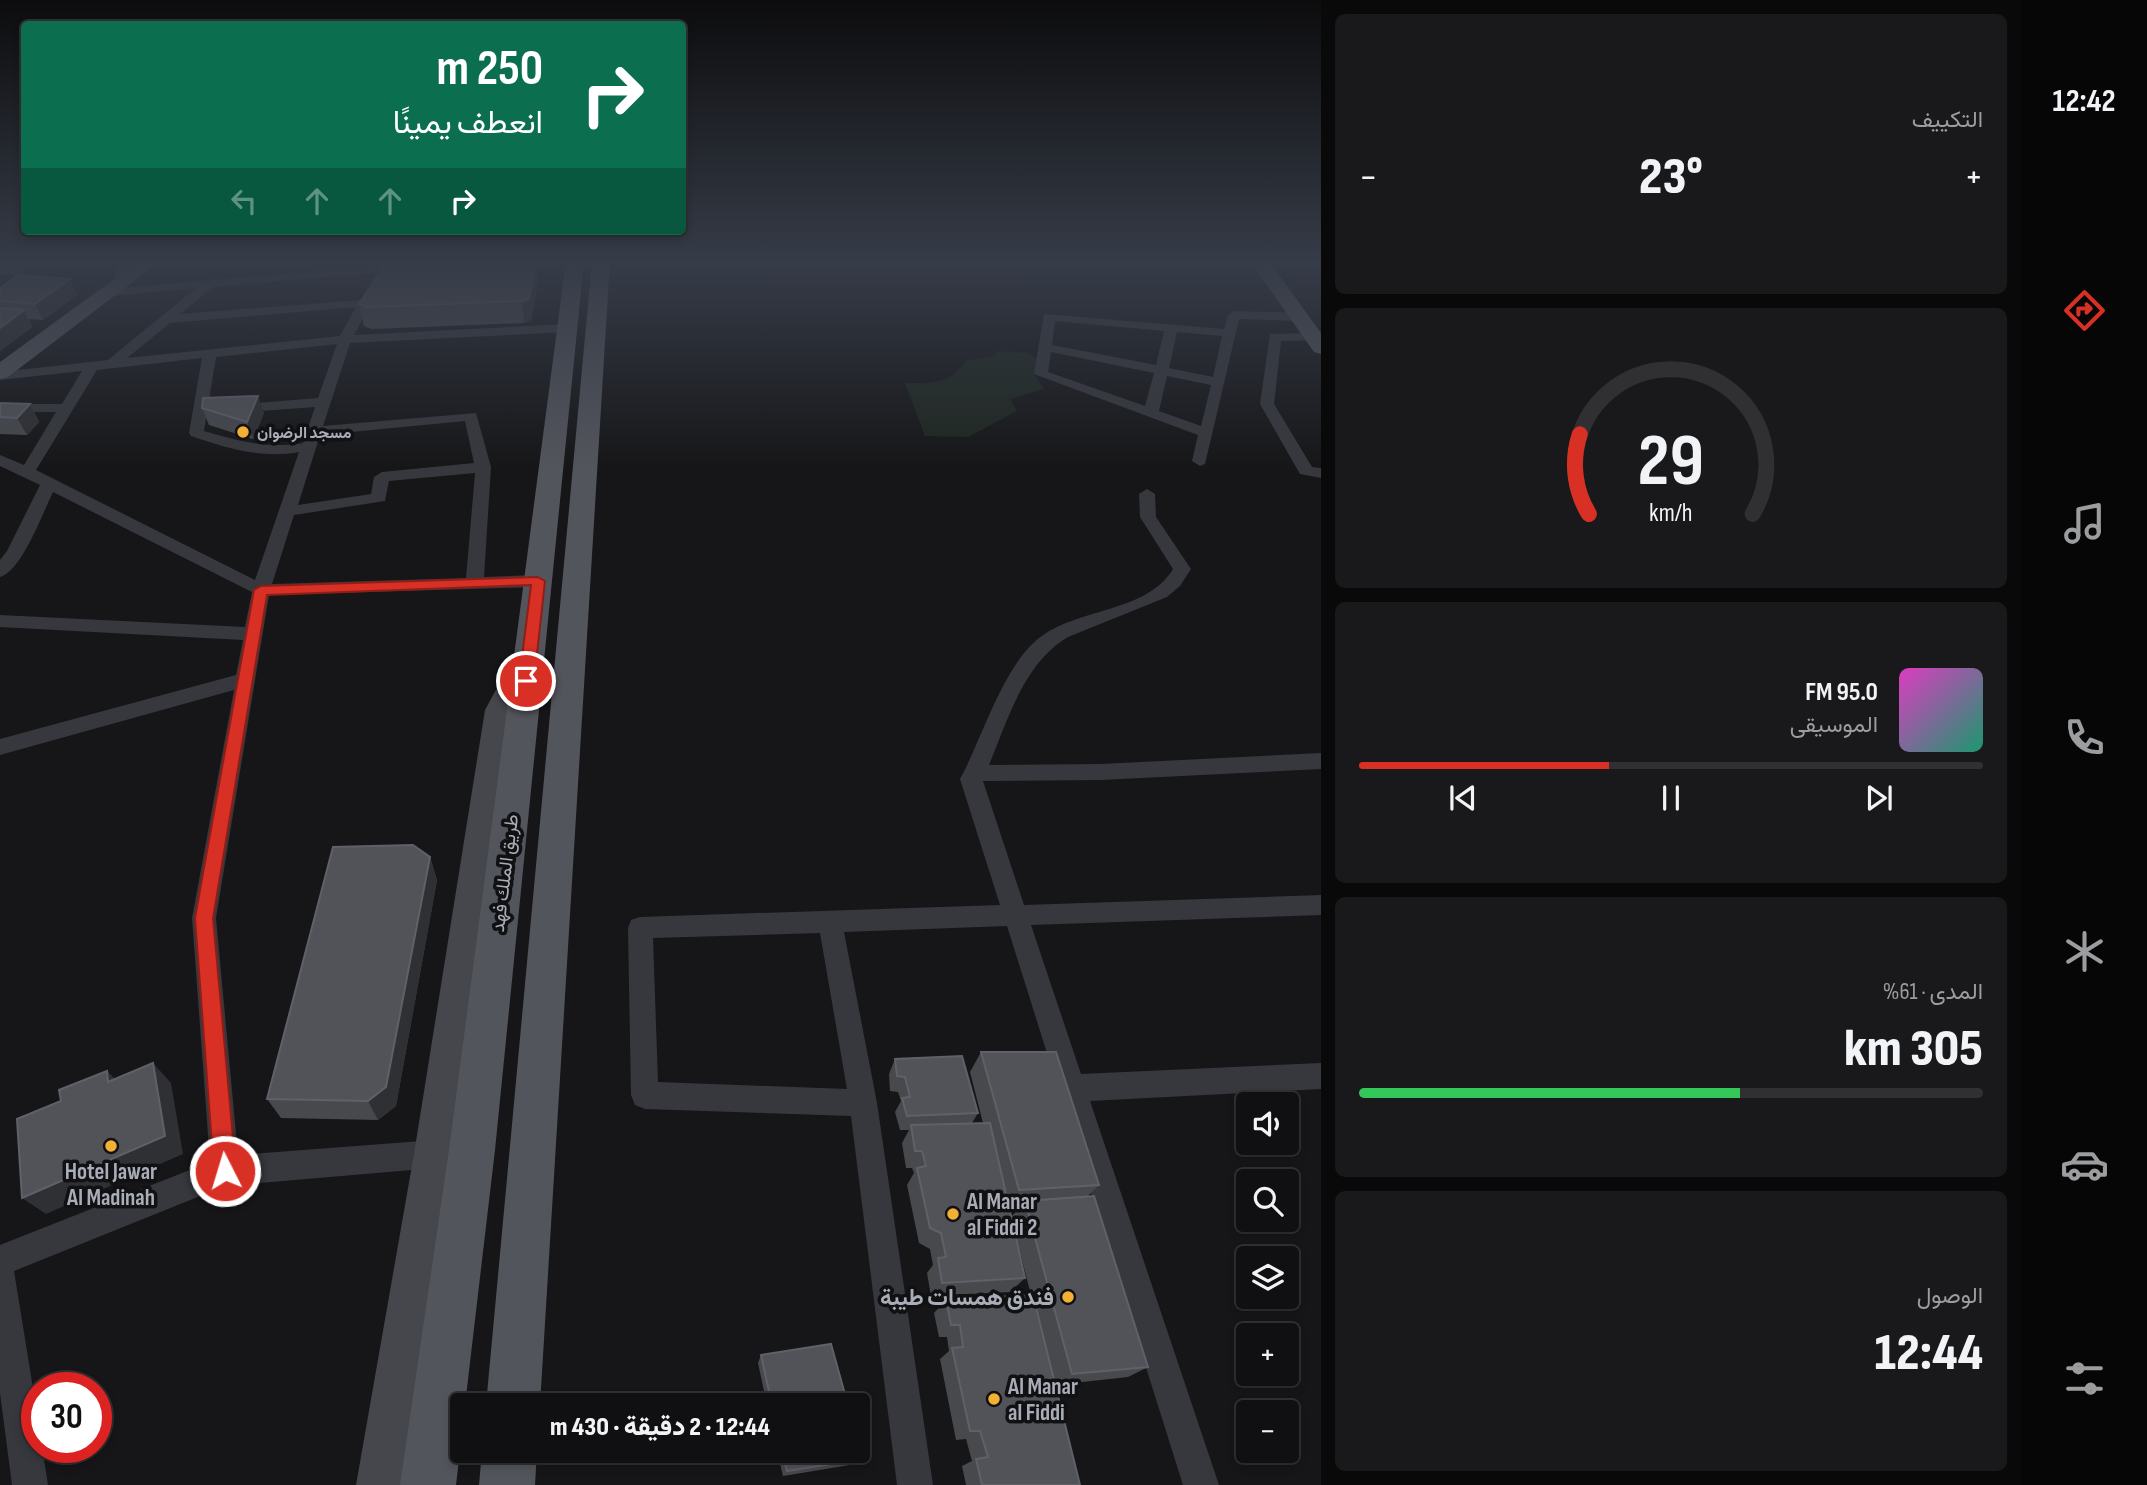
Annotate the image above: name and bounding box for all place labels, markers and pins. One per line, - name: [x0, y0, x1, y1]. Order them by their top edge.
- marker: مسجد الرضوان: [235, 424, 251, 440]
- place label: مسجد الرضوان: [257, 424, 352, 443]
- pin: [496, 651, 556, 711]
- marker: Hotel Jawar Al Madinah: [103, 1138, 119, 1154]
- place label: Hotel Jawar Al Madinah: [65, 1158, 157, 1212]
- place label: Al Manar al Fiddi 2: [966, 1188, 1037, 1242]
- marker: Al Manar al Fiddi 2: [945, 1206, 961, 1222]
- place label: فندق همسات طيبة: [880, 1284, 1054, 1312]
- marker: فندق همسات طيبة: [1060, 1289, 1076, 1305]
- place label: Al Manar al Fiddi: [1007, 1373, 1078, 1427]
- marker: Al Manar al Fiddi: [986, 1391, 1002, 1407]

